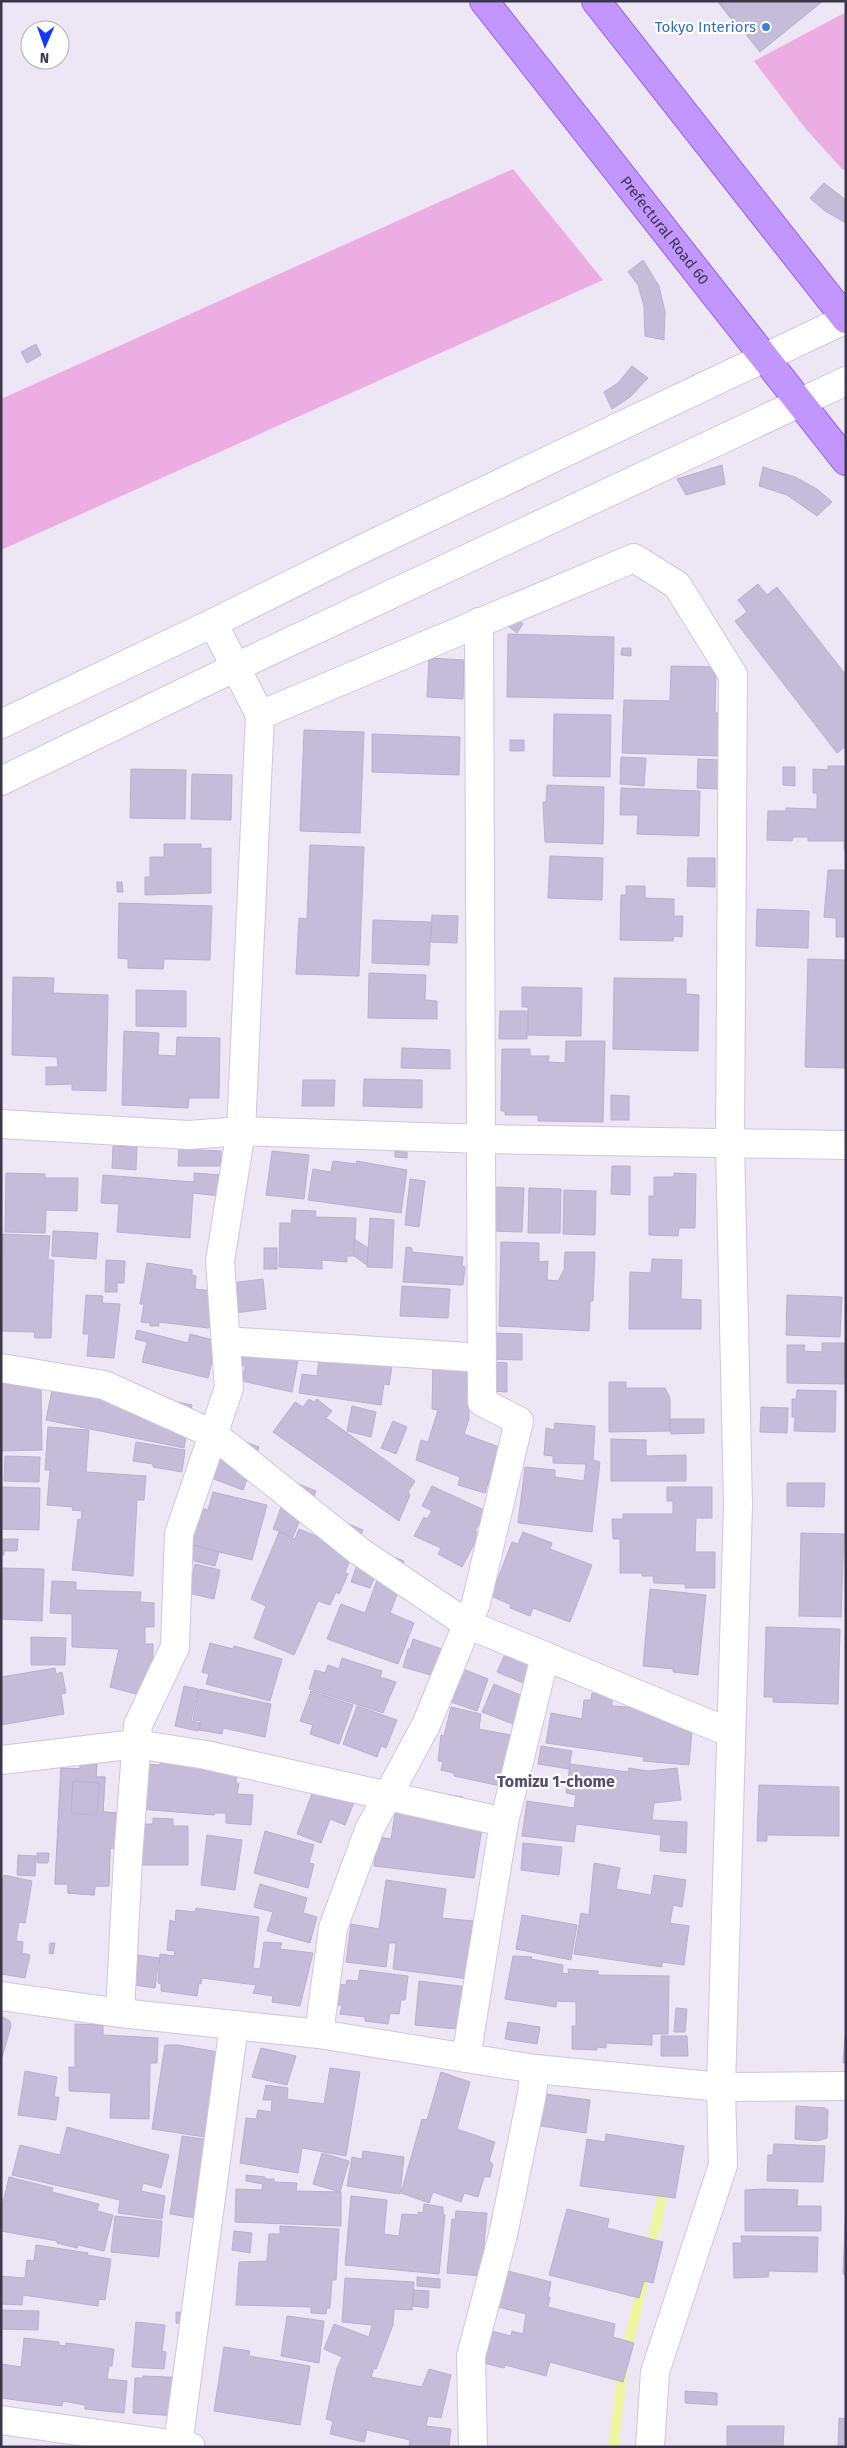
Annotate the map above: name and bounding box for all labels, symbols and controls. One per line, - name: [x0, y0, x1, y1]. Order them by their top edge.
- place label: Tokyo Interiors: [655, 18, 756, 36]
- north arrow: [20, 20, 70, 70]
- marker: Tokyo Interiors: [760, 21, 772, 33]
- text: N: [40, 49, 50, 66]
- street label: Prefectural Road 60: [616, 173, 713, 288]
- district label: Tomizu 1-chome: [497, 1772, 615, 1791]

